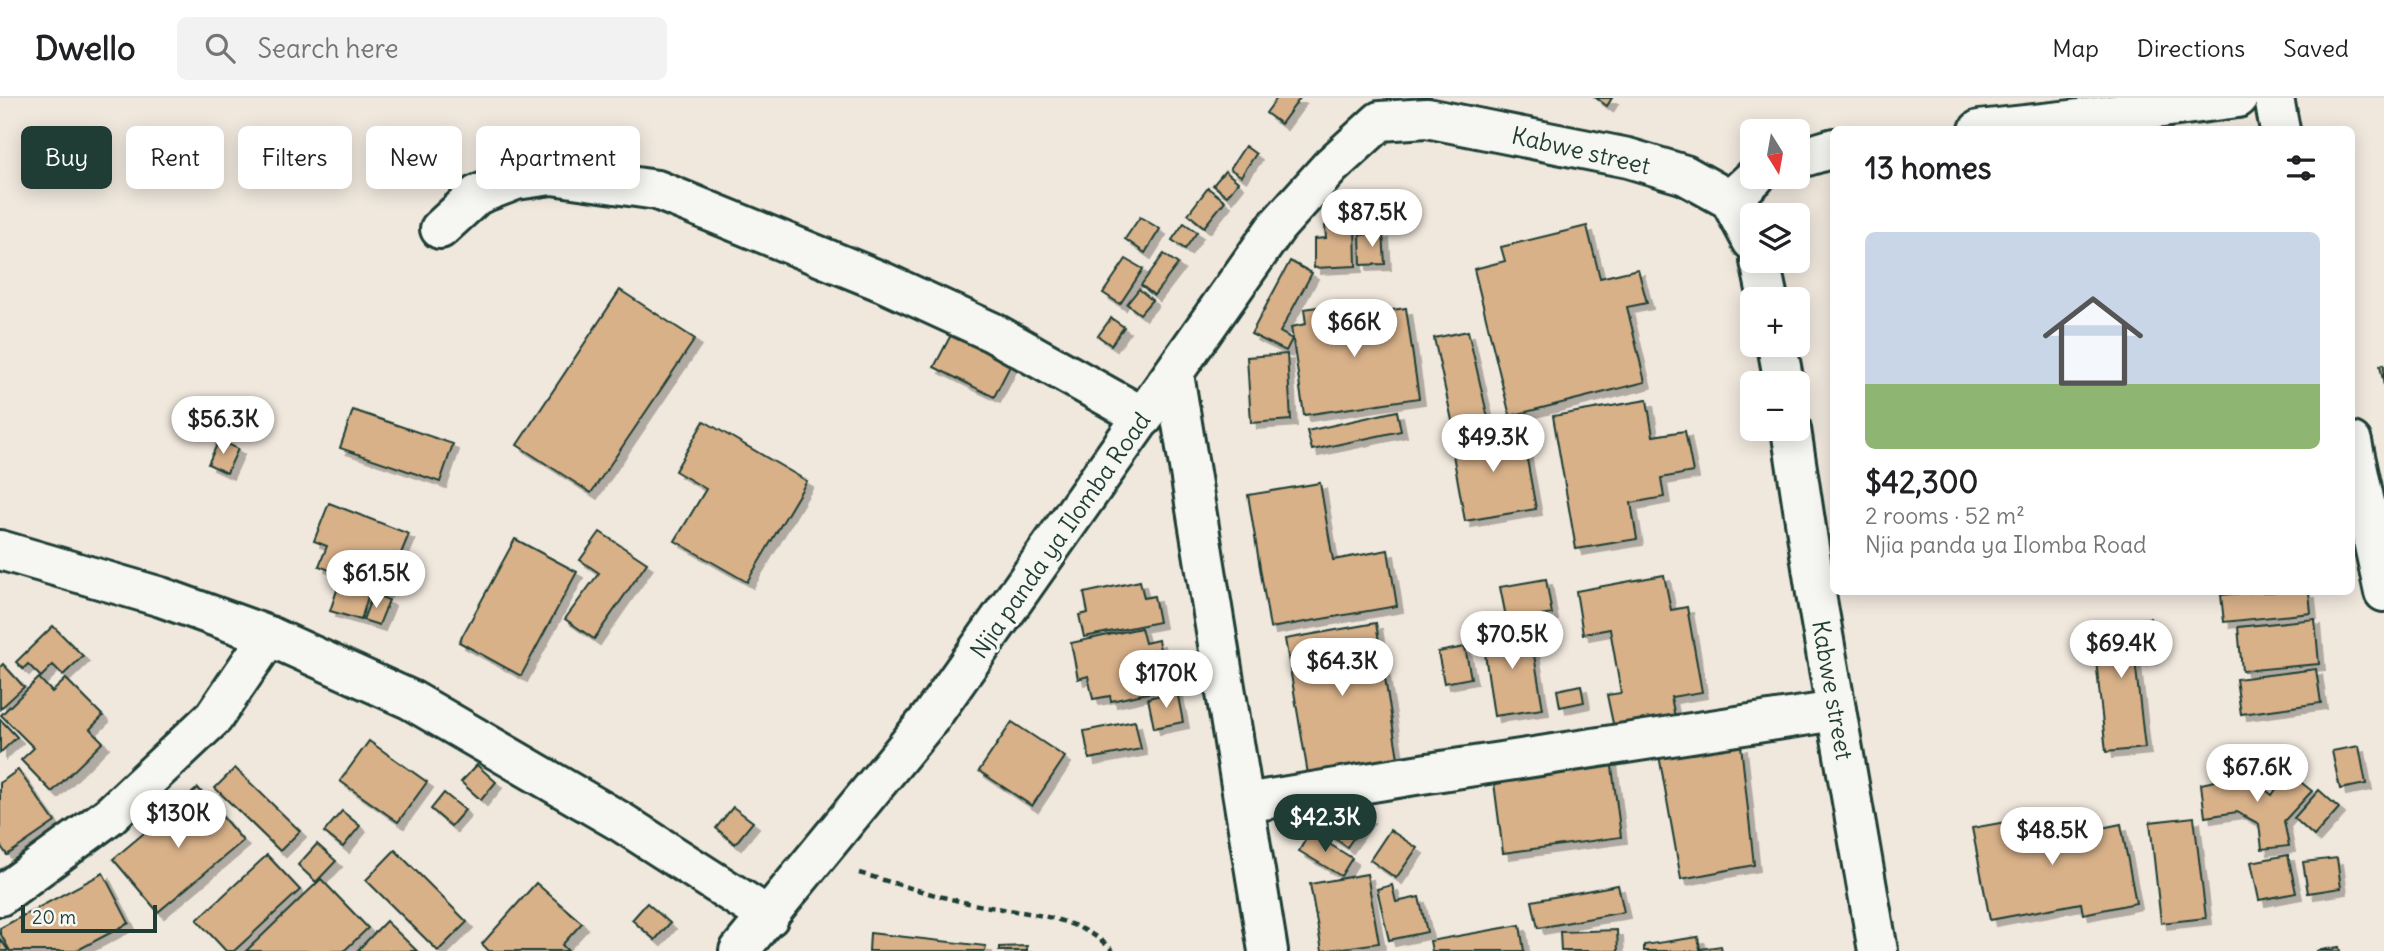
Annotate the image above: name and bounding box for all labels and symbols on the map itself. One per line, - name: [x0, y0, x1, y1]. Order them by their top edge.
- north arrow: [1740, 119, 1810, 189]
- street label: Kabwe street: [1509, 120, 1653, 180]
- pin: $87.5K: [1315, 190, 1429, 249]
- pin: $66K: [1313, 300, 1395, 359]
- pin: $56.3K: [166, 396, 280, 456]
- street label: Njia panda ya Ilomba Road: [963, 406, 1157, 664]
- pin: $49.3K: [1436, 414, 1550, 474]
- pin: $61.5K: [319, 550, 433, 610]
- pin: $70.5K: [1455, 612, 1569, 671]
- street label: Kabwe street: [1806, 618, 1860, 762]
- pin: $69.4K: [2064, 620, 2178, 680]
- pin: $64.3K: [1285, 638, 1399, 698]
- pin: $170K: [1117, 650, 1215, 710]
- pin: $67.6K: [2200, 744, 2314, 804]
- pin: $130K: [129, 790, 227, 850]
- pin: $42.3K: [1268, 794, 1382, 854]
- pin: $48.5K: [1995, 808, 2109, 867]
- scale bar: [21, 902, 158, 934]

